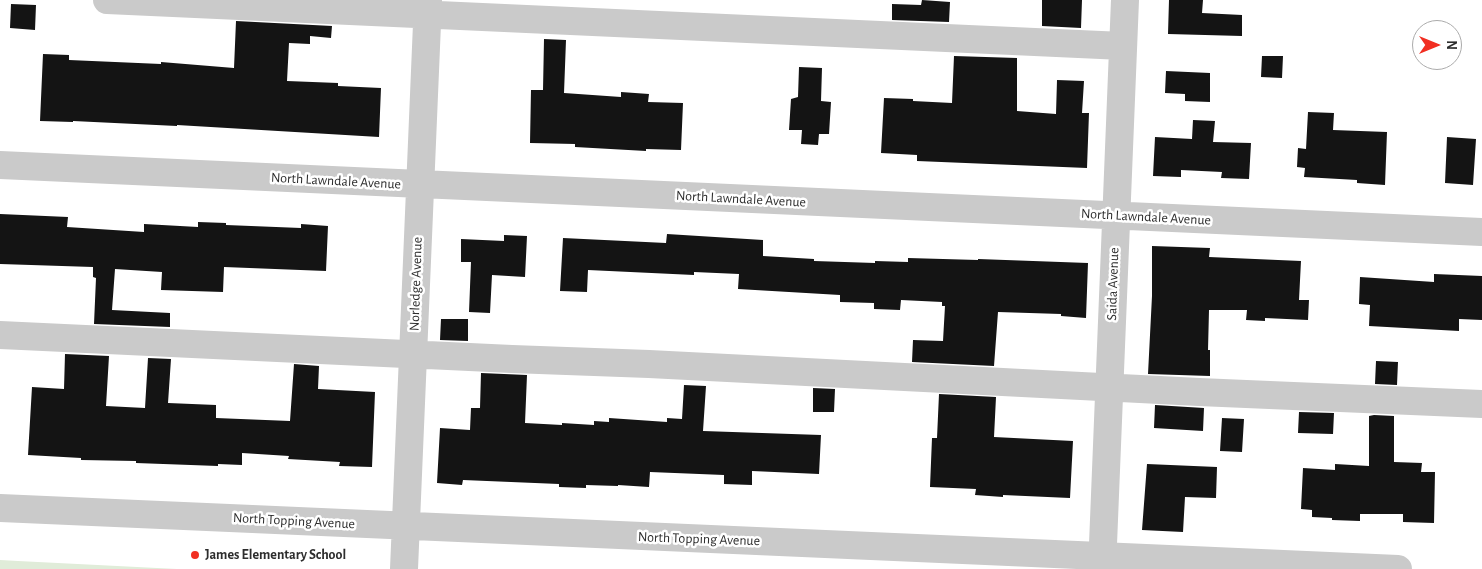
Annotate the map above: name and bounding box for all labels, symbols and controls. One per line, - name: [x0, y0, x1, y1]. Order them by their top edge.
- north arrow: [1412, 20, 1462, 70]
- text: N: [1444, 40, 1458, 50]
- street label: North Lawndale Avenue: [271, 169, 401, 193]
- street label: North Lawndale Avenue: [676, 187, 806, 211]
- street label: North Lawndale Avenue: [1081, 205, 1211, 229]
- street label: Norledge Avenue: [406, 237, 426, 331]
- street label: Saida Avenue: [1103, 247, 1123, 321]
- street label: North Topping Avenue: [233, 509, 355, 533]
- street label: North Topping Avenue: [638, 528, 760, 550]
- place label: James Elementary School: [205, 547, 346, 563]
- marker: James Elementary School: [189, 549, 201, 561]

